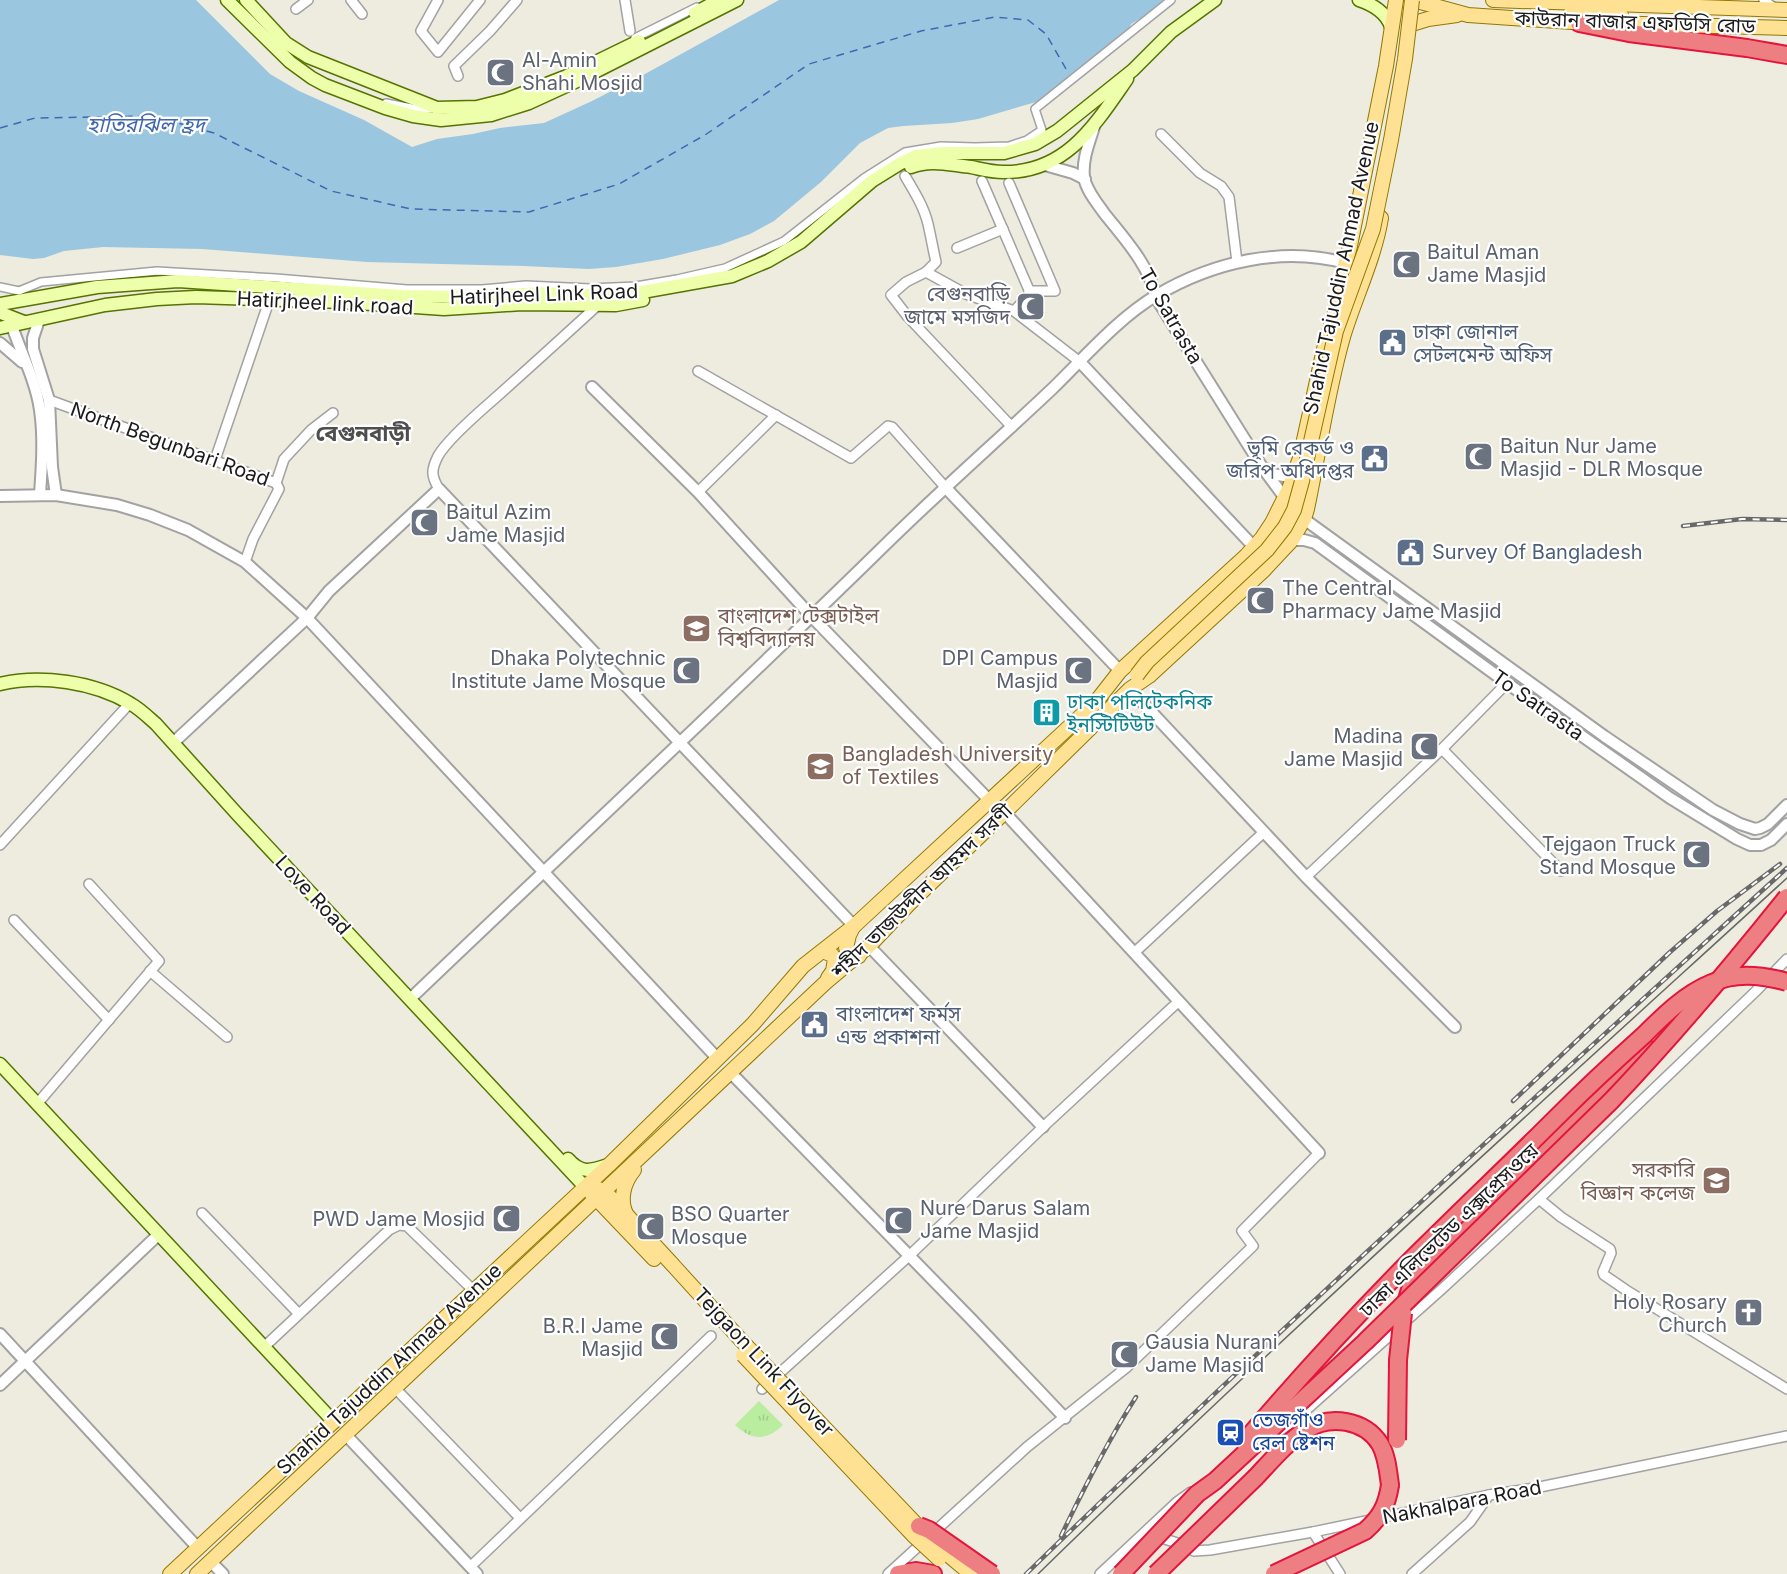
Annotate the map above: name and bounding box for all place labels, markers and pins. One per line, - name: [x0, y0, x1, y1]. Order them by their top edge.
- place label: Al-Amin Shahi Mosjid: [522, 48, 643, 95]
- mosque icon: Al-Amin Shahi Mosjid: [485, 56, 517, 88]
- place label: Baitul Aman Jame Masjid: [1427, 240, 1546, 287]
- mosque icon: Baitul Aman Jame Masjid: [1390, 248, 1422, 280]
- place label: বেগুনবাড়ি জামে মসজিদ: [903, 282, 1011, 329]
- mosque icon: বেগুনবাড়ি জামে মসজিদ: [1015, 290, 1047, 322]
- place label: ঢাকা জোনাল সেটলমেন্ট অফিস: [1412, 320, 1553, 367]
- public building icon: ঢাকা জোনাল সেটলমেন্ট অফিস: [1376, 327, 1408, 359]
- place label: Baitun Nur Jame Masjid - DLR Mosque: [1500, 434, 1703, 481]
- place label: ভূমি রেকর্ড ও জরিপ অধিদপ্তর: [1225, 435, 1355, 483]
- mosque icon: Baitun Nur Jame Masjid - DLR Mosque: [1463, 441, 1495, 473]
- public building icon: ভূমি রেকর্ড ও জরিপ অধিদপ্তর: [1359, 443, 1391, 475]
- place label: Baitul Azim Jame Masjid: [446, 500, 565, 547]
- mosque icon: Baitul Azim Jame Masjid: [409, 507, 441, 539]
- public building icon: Survey Of Bangladesh: [1395, 536, 1427, 568]
- place label: Survey Of Bangladesh: [1432, 540, 1643, 564]
- place label: The Central Pharmacy Jame Masjid: [1282, 576, 1502, 623]
- mosque icon: The Central Pharmacy Jame Masjid: [1245, 584, 1277, 616]
- place label: বাংলাদেশ টেক্সটাইল বিশ্ববিদ্যালয়: [717, 604, 879, 651]
- school or university icon: বাংলাদেশ টেক্সটাইল বিশ্ববিদ্যালয়: [681, 612, 713, 644]
- place label: Dhaka Polytechnic Institute Jame Mosque: [451, 646, 666, 693]
- place label: DPI Campus Masjid: [942, 646, 1058, 693]
- mosque icon: Dhaka Polytechnic Institute Jame Mosque: [671, 654, 703, 686]
- mosque icon: DPI Campus Masjid: [1063, 654, 1095, 686]
- place label: ঢাকা পলিটেকনিক ইনস্টিটিউট: [1066, 690, 1213, 737]
- building icon: ঢাকা পলিটেকনিক ইনস্টিটিউট: [1030, 697, 1062, 729]
- place label: Madina Jame Masjid: [1284, 724, 1403, 771]
- mosque icon: Madina Jame Masjid: [1408, 731, 1440, 763]
- place label: Bangladesh University of Textiles: [842, 742, 1054, 789]
- school or university icon: Bangladesh University of Textiles: [805, 750, 837, 782]
- place label: Tejgaon Truck Stand Mosque: [1539, 832, 1676, 879]
- mosque icon: Tejgaon Truck Stand Mosque: [1681, 839, 1713, 871]
- place label: বাংলাদেশ ফর্মস এন্ড প্রকাশনা: [835, 1001, 961, 1049]
- public building icon: বাংলাদেশ ফর্মস এন্ড প্রকাশনা: [799, 1009, 831, 1041]
- place label: সরকারি বিজ্ঞান কলেজ: [1580, 1158, 1696, 1205]
- school or university icon: সরকারি বিজ্ঞান কলেজ: [1700, 1165, 1732, 1197]
- place label: Nure Darus Salam Jame Masjid: [920, 1196, 1090, 1243]
- place label: BSO Quarter Mosque: [671, 1202, 790, 1249]
- mosque icon: PWD Jame Mosjid: [490, 1203, 522, 1235]
- mosque icon: Nure Darus Salam Jame Masjid: [883, 1204, 915, 1236]
- place label: PWD Jame Mosjid: [312, 1207, 485, 1231]
- mosque icon: BSO Quarter Mosque: [634, 1210, 666, 1242]
- place label: Holy Rosary Church: [1613, 1290, 1727, 1337]
- church icon: Holy Rosary Church: [1732, 1297, 1764, 1329]
- place label: B.R.I Jame Masjid: [543, 1314, 643, 1361]
- mosque icon: B.R.I Jame Masjid: [648, 1321, 680, 1353]
- place label: Gausia Nurani Jame Masjid: [1145, 1330, 1278, 1377]
- mosque icon: Gausia Nurani Jame Masjid: [1108, 1338, 1140, 1370]
- place label: তেজগাঁও রেল ষ্টেশন: [1252, 1408, 1336, 1455]
- station icon: তেজগাঁও রেল ষ্টেশন: [1215, 1416, 1247, 1448]

